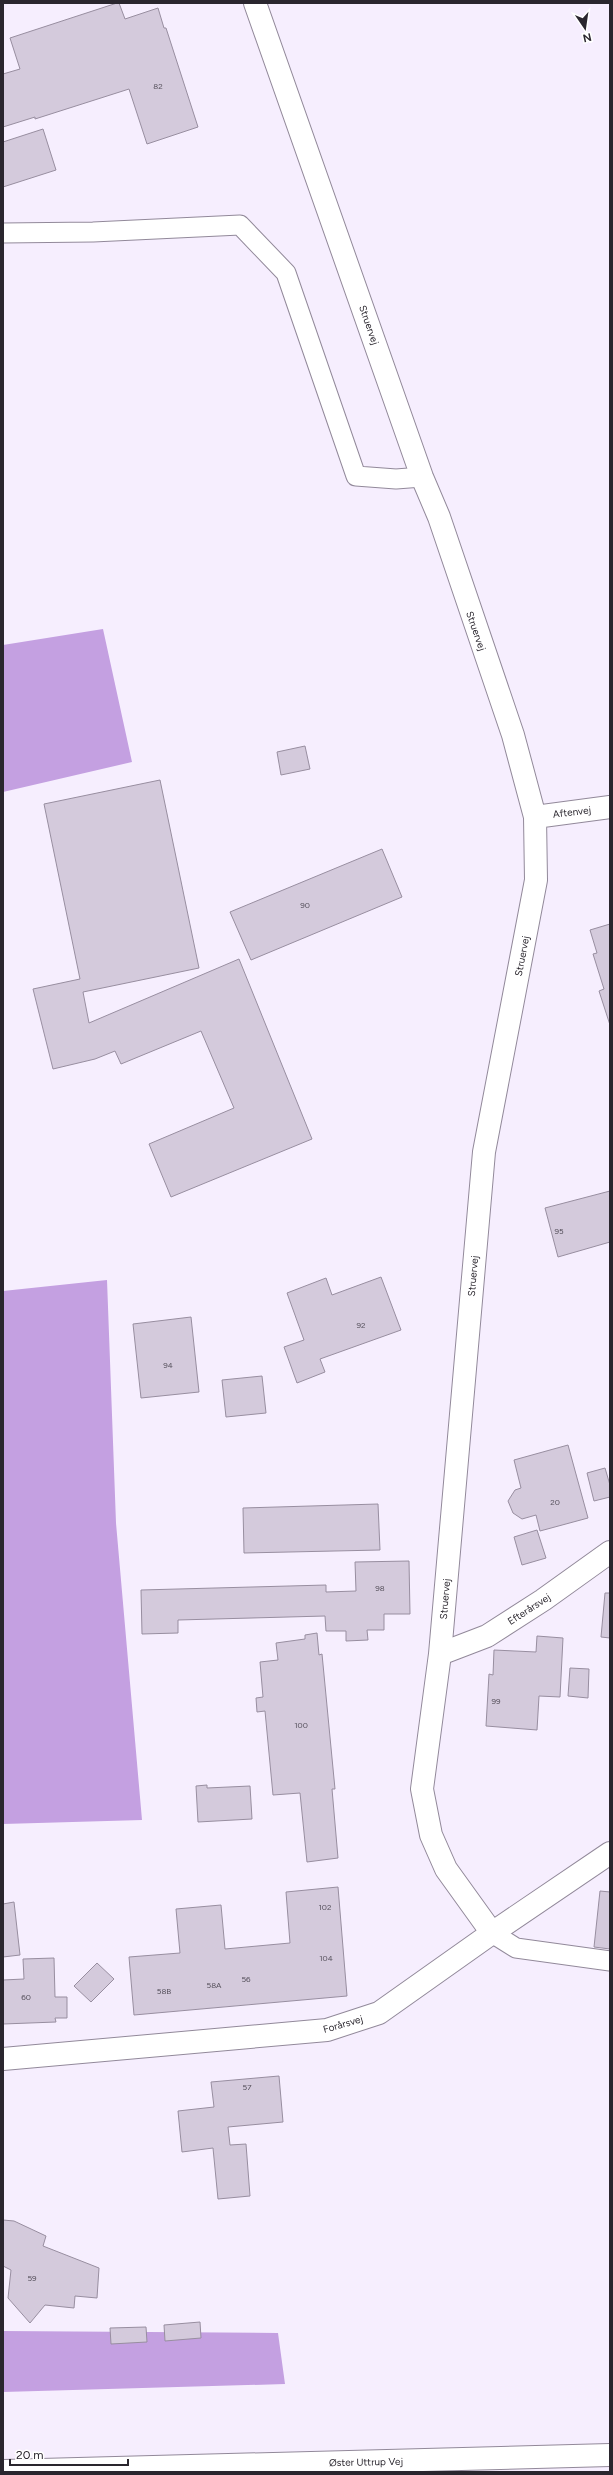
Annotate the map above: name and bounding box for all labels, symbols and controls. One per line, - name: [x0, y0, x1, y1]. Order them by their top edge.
- north arrow: [565, 8, 605, 48]
- text: N: [582, 30, 593, 45]
- house number: 82: [153, 81, 163, 91]
- street label: Struervej: [356, 304, 382, 347]
- street label: Struervej: [463, 610, 489, 653]
- street label: Aftenvej: [552, 803, 592, 821]
- house number: 90: [300, 900, 310, 910]
- street label: Struervej: [512, 934, 532, 977]
- house number: 95: [554, 1226, 564, 1236]
- street label: Struervej: [465, 1255, 481, 1297]
- house number: 92: [357, 1320, 366, 1330]
- house number: 94: [163, 1360, 173, 1370]
- house number: 20: [550, 1497, 560, 1507]
- street label: Struervej: [437, 1578, 453, 1620]
- house number: 98: [375, 1583, 385, 1593]
- street label: Efterårsvej: [505, 1590, 553, 1628]
- house number: 99: [491, 1696, 501, 1706]
- house number: 100: [294, 1720, 308, 1730]
- house number: 102: [319, 1902, 331, 1912]
- house number: 104: [319, 1953, 333, 1963]
- house number: 56: [241, 1974, 251, 1984]
- house number: 58A: [207, 1980, 222, 1990]
- house number: 58B: [157, 1986, 171, 1996]
- house number: 60: [21, 1992, 31, 2002]
- street label: Forårsvej: [322, 2012, 365, 2036]
- house number: 57: [243, 2082, 252, 2092]
- house number: 59: [27, 2273, 37, 2283]
- scale bar: [10, 2441, 128, 2467]
- text: 20 m: [16, 2448, 44, 2462]
- street label: Øster Uttrup Vej: [329, 2455, 404, 2469]

